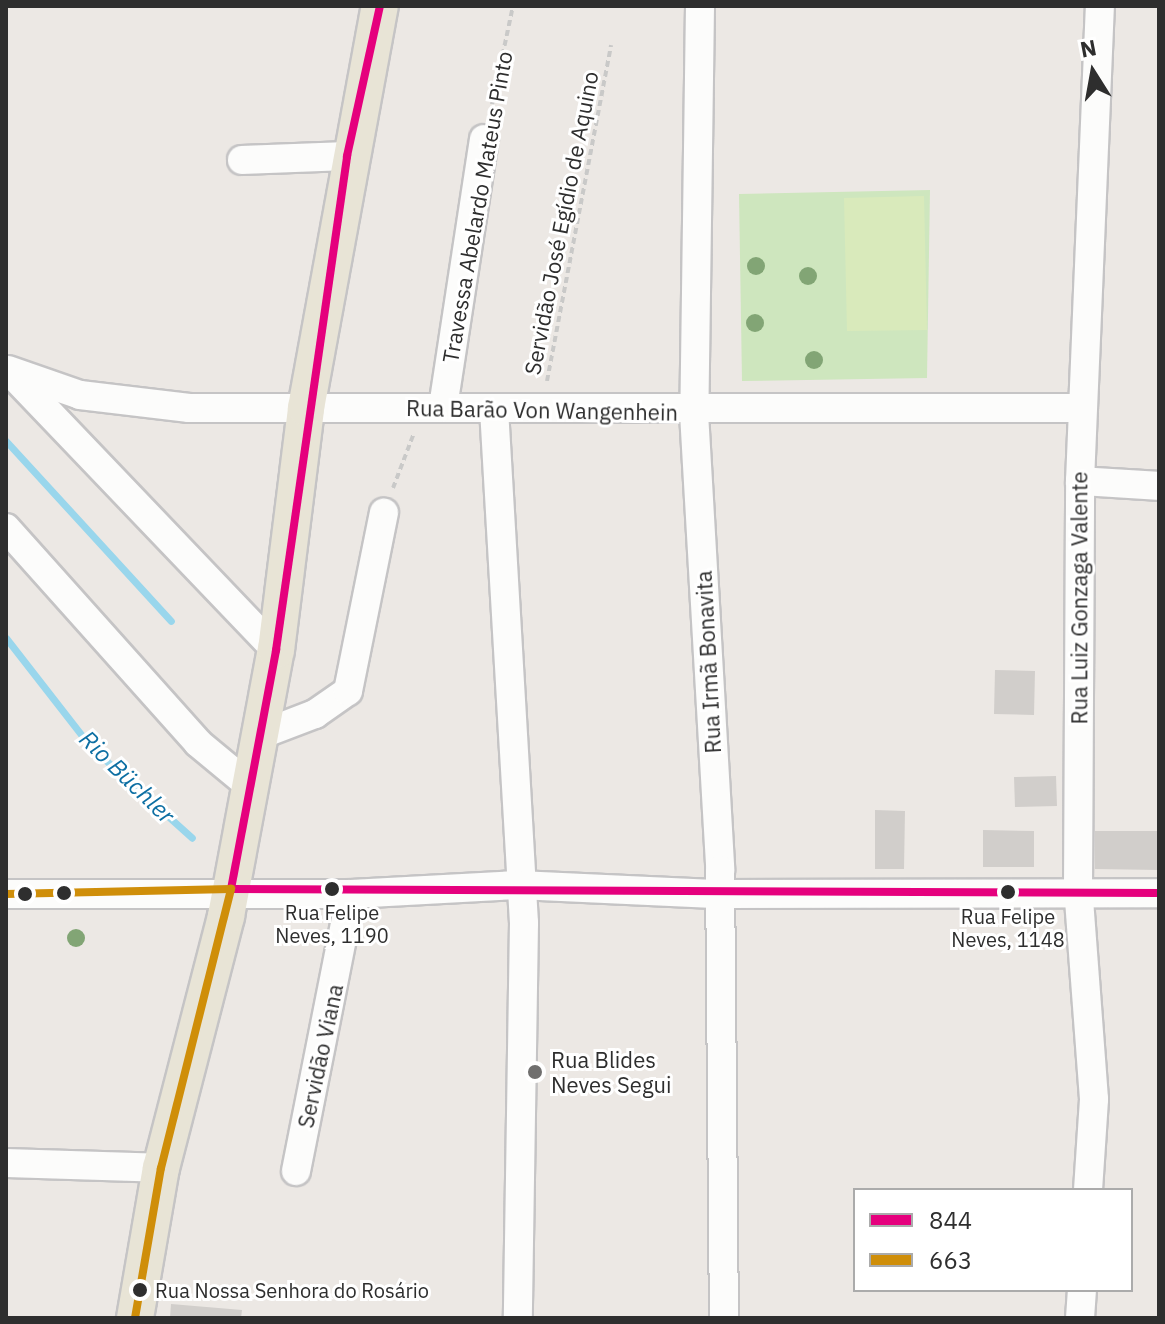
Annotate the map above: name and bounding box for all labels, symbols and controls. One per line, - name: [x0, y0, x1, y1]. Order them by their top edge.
- north arrow: [1053, 32, 1133, 112]
- text: N: [1078, 32, 1099, 64]
- street label: Travessa Abelardo Mateus Pinto: [437, 49, 517, 365]
- street label: Servidão José Egídio de Aquino: [519, 69, 603, 377]
- street label: Rua Barão Von Wangenhein: [406, 394, 678, 426]
- street label: Rua Luiz Gonzaga Valente: [1066, 471, 1092, 725]
- street label: Rua Irmã Bonavita: [690, 570, 726, 754]
- water label: Rio Büchler: [73, 725, 181, 829]
- marker: Rua Felipe Neves, 1190: [324, 881, 340, 897]
- marker: Rua Felipe Neves, 1148: [1000, 884, 1016, 900]
- unlabelled marker: [56, 885, 72, 901]
- unlabelled marker: [17, 886, 33, 902]
- place label: Rua Felipe Neves, 1190: [275, 900, 389, 947]
- place label: Rua Felipe Neves, 1148: [951, 904, 1065, 951]
- street label: Servidão Viana: [292, 982, 348, 1130]
- place label: Rua Blides Neves Segui: [551, 1046, 671, 1098]
- marker: Rua Blides Neves Segui: [526, 1063, 544, 1081]
- legend: [853, 1188, 1133, 1292]
- text: 844: [929, 1204, 972, 1236]
- text: 663: [929, 1244, 972, 1276]
- place label: Rua Nossa Senhora do Rosário: [155, 1278, 429, 1302]
- marker: Rua Nossa Senhora do Rosário: [132, 1282, 148, 1298]

